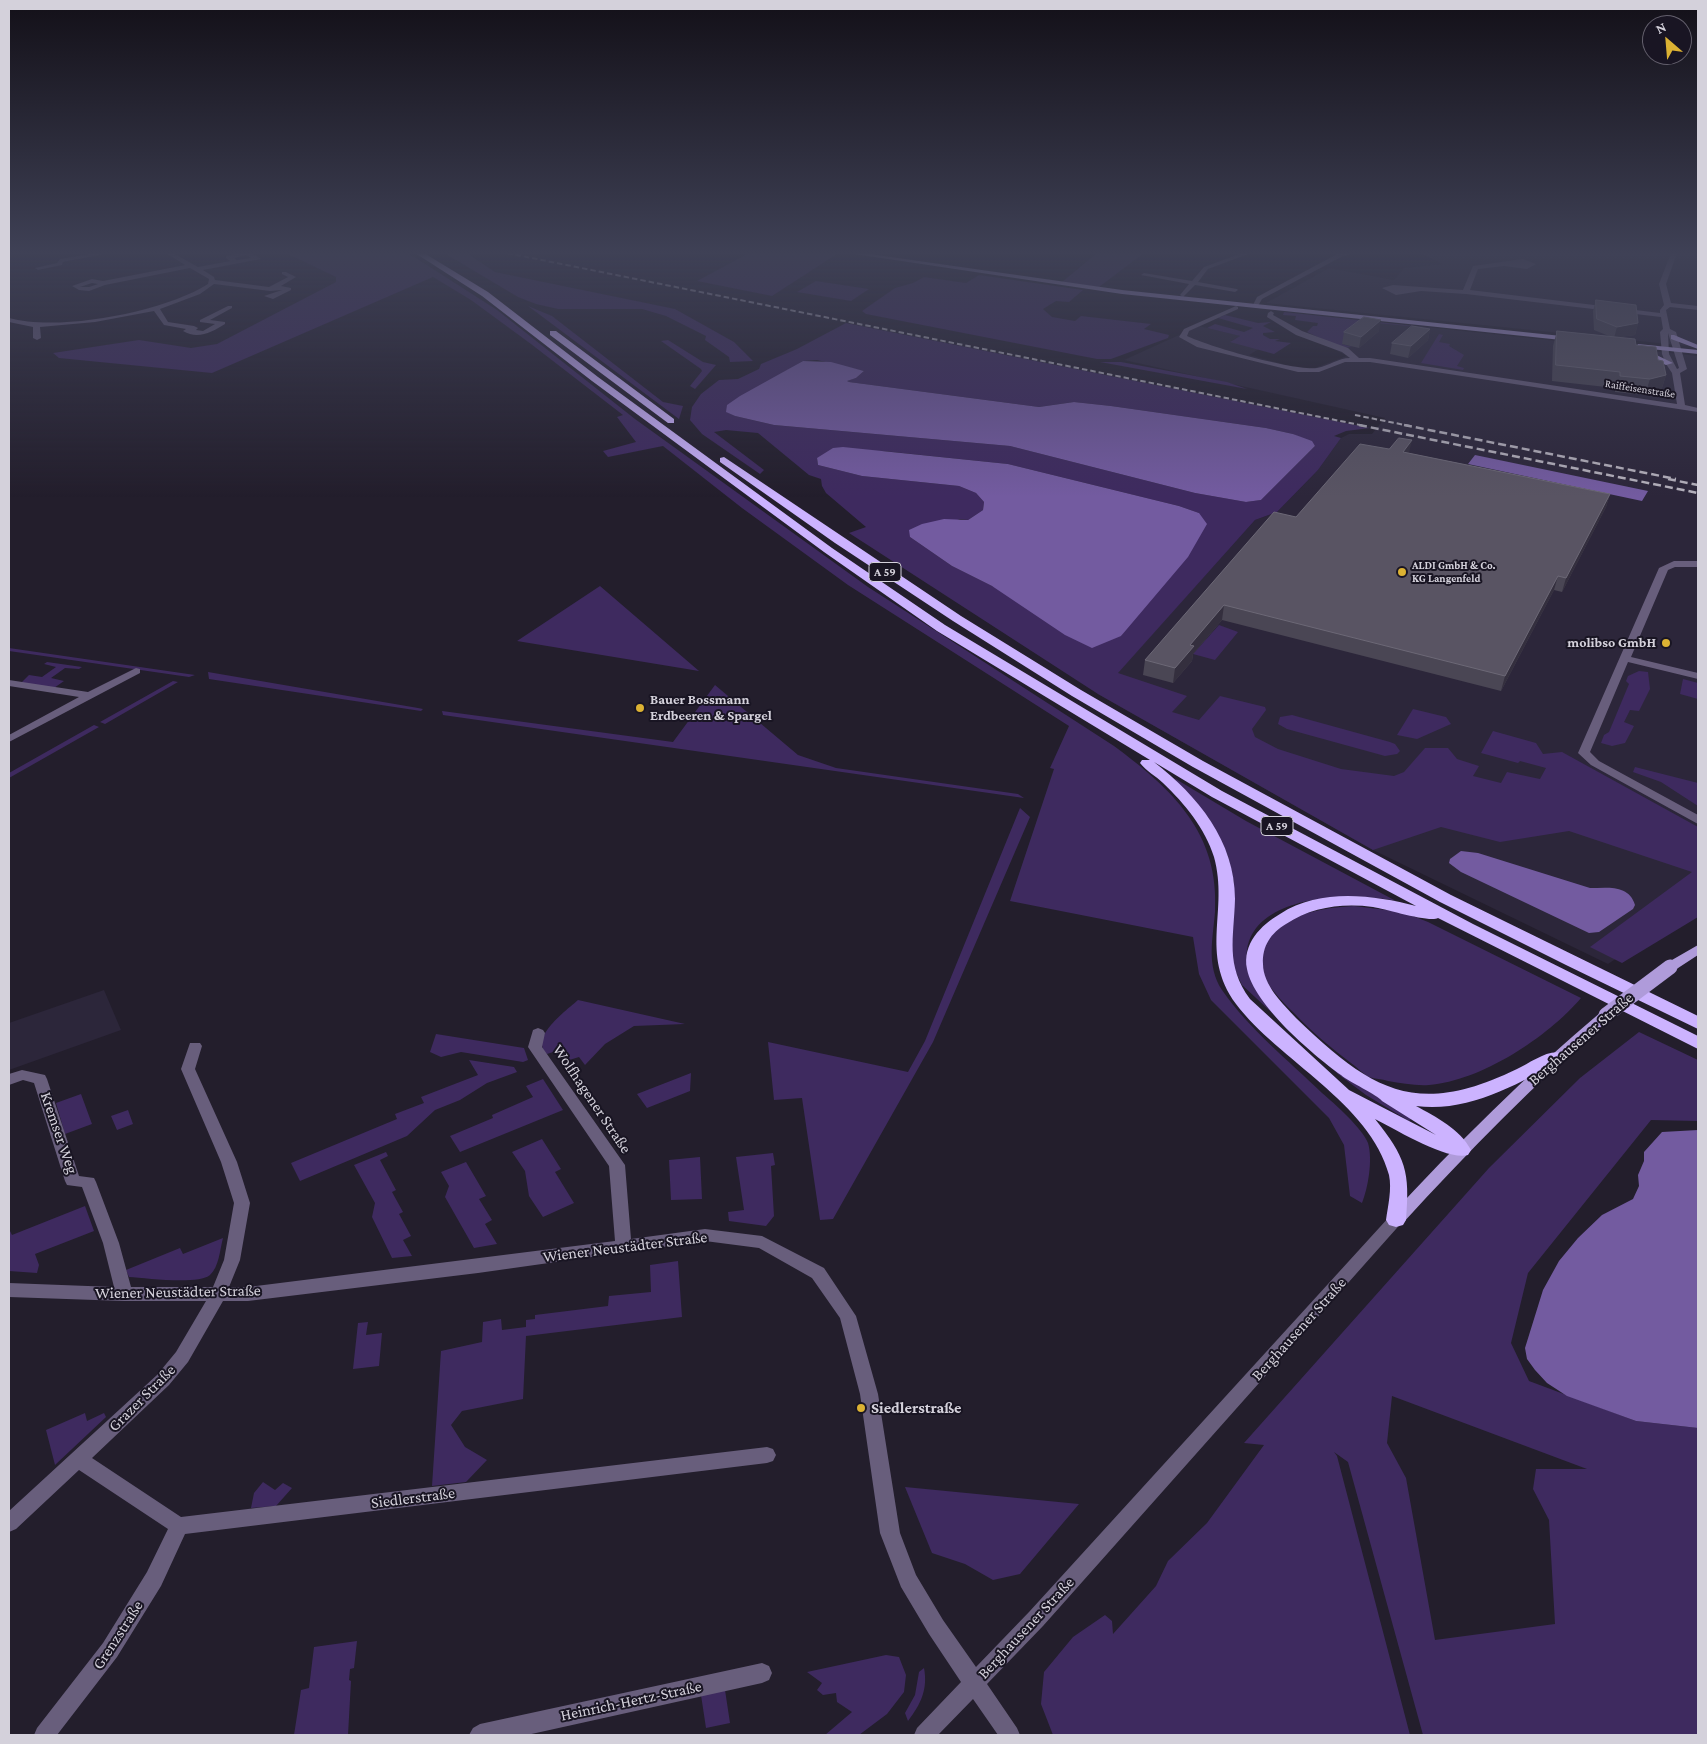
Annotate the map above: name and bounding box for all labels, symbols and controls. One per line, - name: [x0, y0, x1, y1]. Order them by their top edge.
- north arrow: [1642, 15, 1692, 65]
- text: N: [1653, 18, 1669, 37]
- street label: Raiffeisenstraße: [1604, 377, 1676, 401]
- place label: ALDI GmbH & Co. KG Langenfeld: [1412, 559, 1496, 585]
- road number: A 59: [869, 562, 901, 582]
- marker: ALDI GmbH & Co. KG Langenfeld: [1396, 566, 1408, 578]
- place label: molibso GmbH: [1567, 635, 1656, 651]
- marker: molibso GmbH: [1660, 637, 1672, 649]
- place label: Bauer Bossmann Erdbeeren & Spargel: [650, 692, 772, 724]
- marker: Bauer Bossmann Erdbeeren & Spargel: [634, 702, 646, 714]
- road number: A 59: [1261, 816, 1293, 836]
- street label: Berghausener Straße: [1525, 988, 1637, 1090]
- street label: Wolfhagener Straße: [548, 1041, 636, 1157]
- street label: Kremser Weg: [36, 1090, 82, 1176]
- street label: Wiener Neustädter Straße: [542, 1227, 708, 1267]
- street label: Berghausener Straße: [1248, 1273, 1350, 1385]
- street label: Wiener Neustädter Straße: [95, 1281, 261, 1303]
- street label: Grazer Straße: [104, 1360, 180, 1436]
- place label: Siedlerstraße: [871, 1398, 962, 1418]
- marker: Siedlerstraße: [855, 1402, 867, 1414]
- street label: Siedlerstraße: [370, 1483, 456, 1513]
- street label: Berghausener Straße: [974, 1573, 1078, 1683]
- street label: Grenzstraße: [89, 1597, 147, 1673]
- street label: Heinrich-Hertz-Straße: [559, 1677, 703, 1725]

